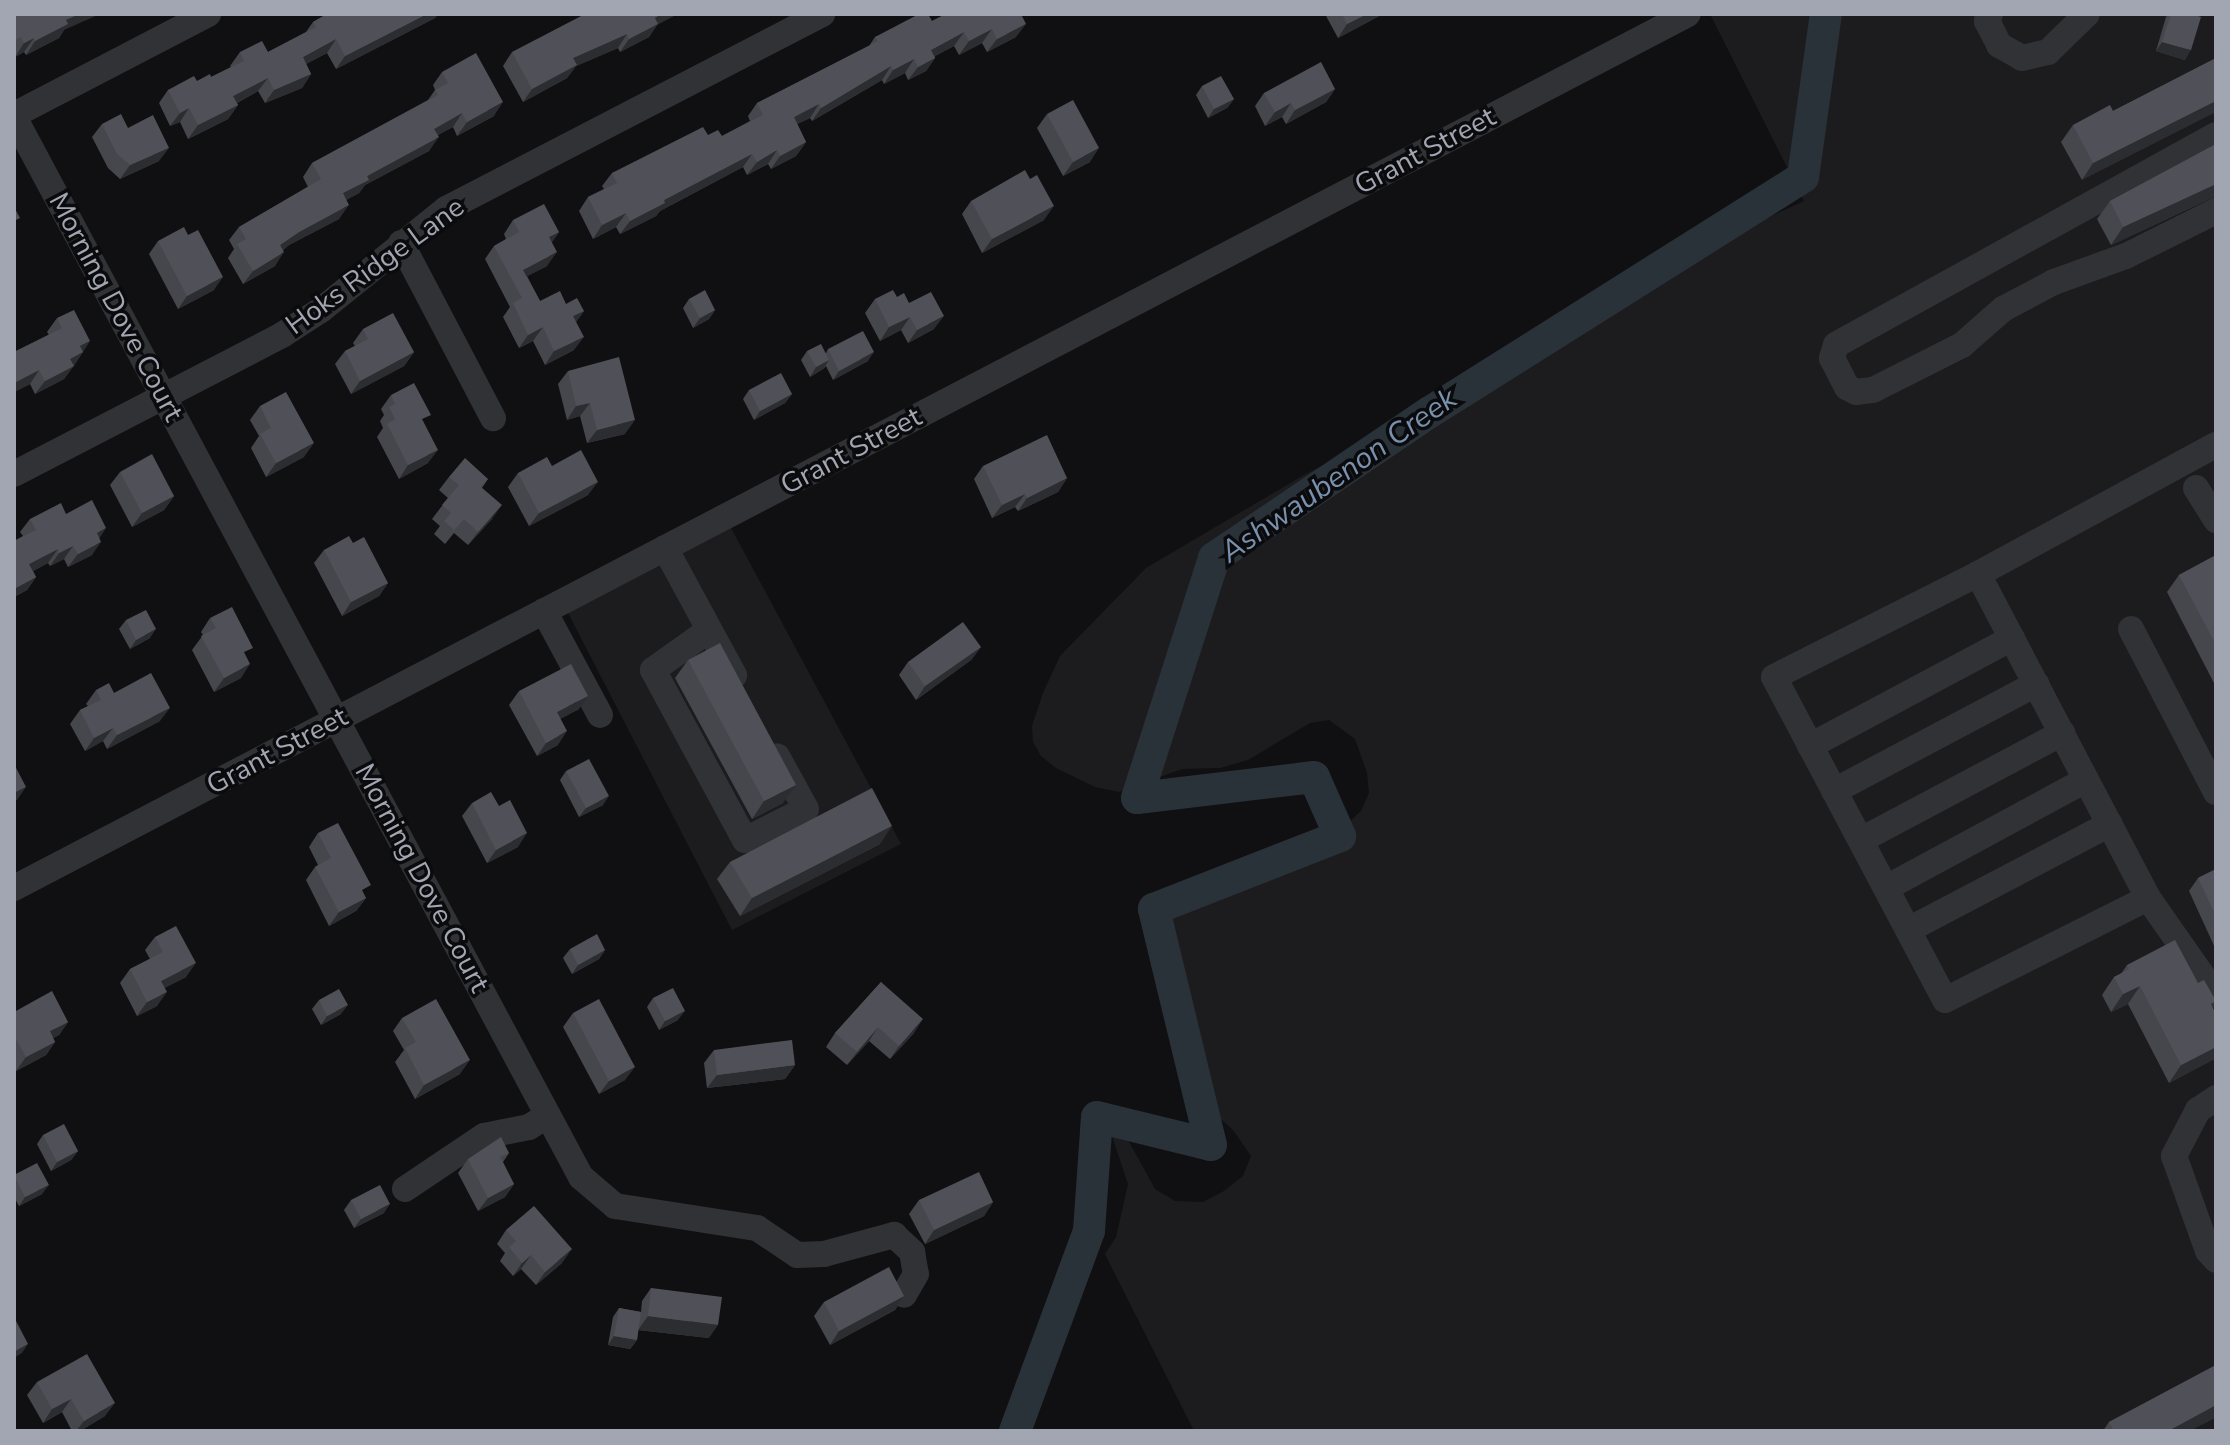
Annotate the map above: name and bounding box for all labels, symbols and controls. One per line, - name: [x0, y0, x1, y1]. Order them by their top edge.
- street label: Grant Street: [1349, 100, 1501, 202]
- street label: Morning Dove Court: [42, 187, 190, 427]
- street label: Hoks Ridge Lane: [279, 190, 471, 342]
- water label: Ashwaubenon Creek: [1214, 381, 1464, 571]
- street label: Grant Street: [775, 400, 927, 502]
- street label: Grant Street: [201, 700, 353, 802]
- street label: Morning Dove Court: [348, 758, 496, 998]

